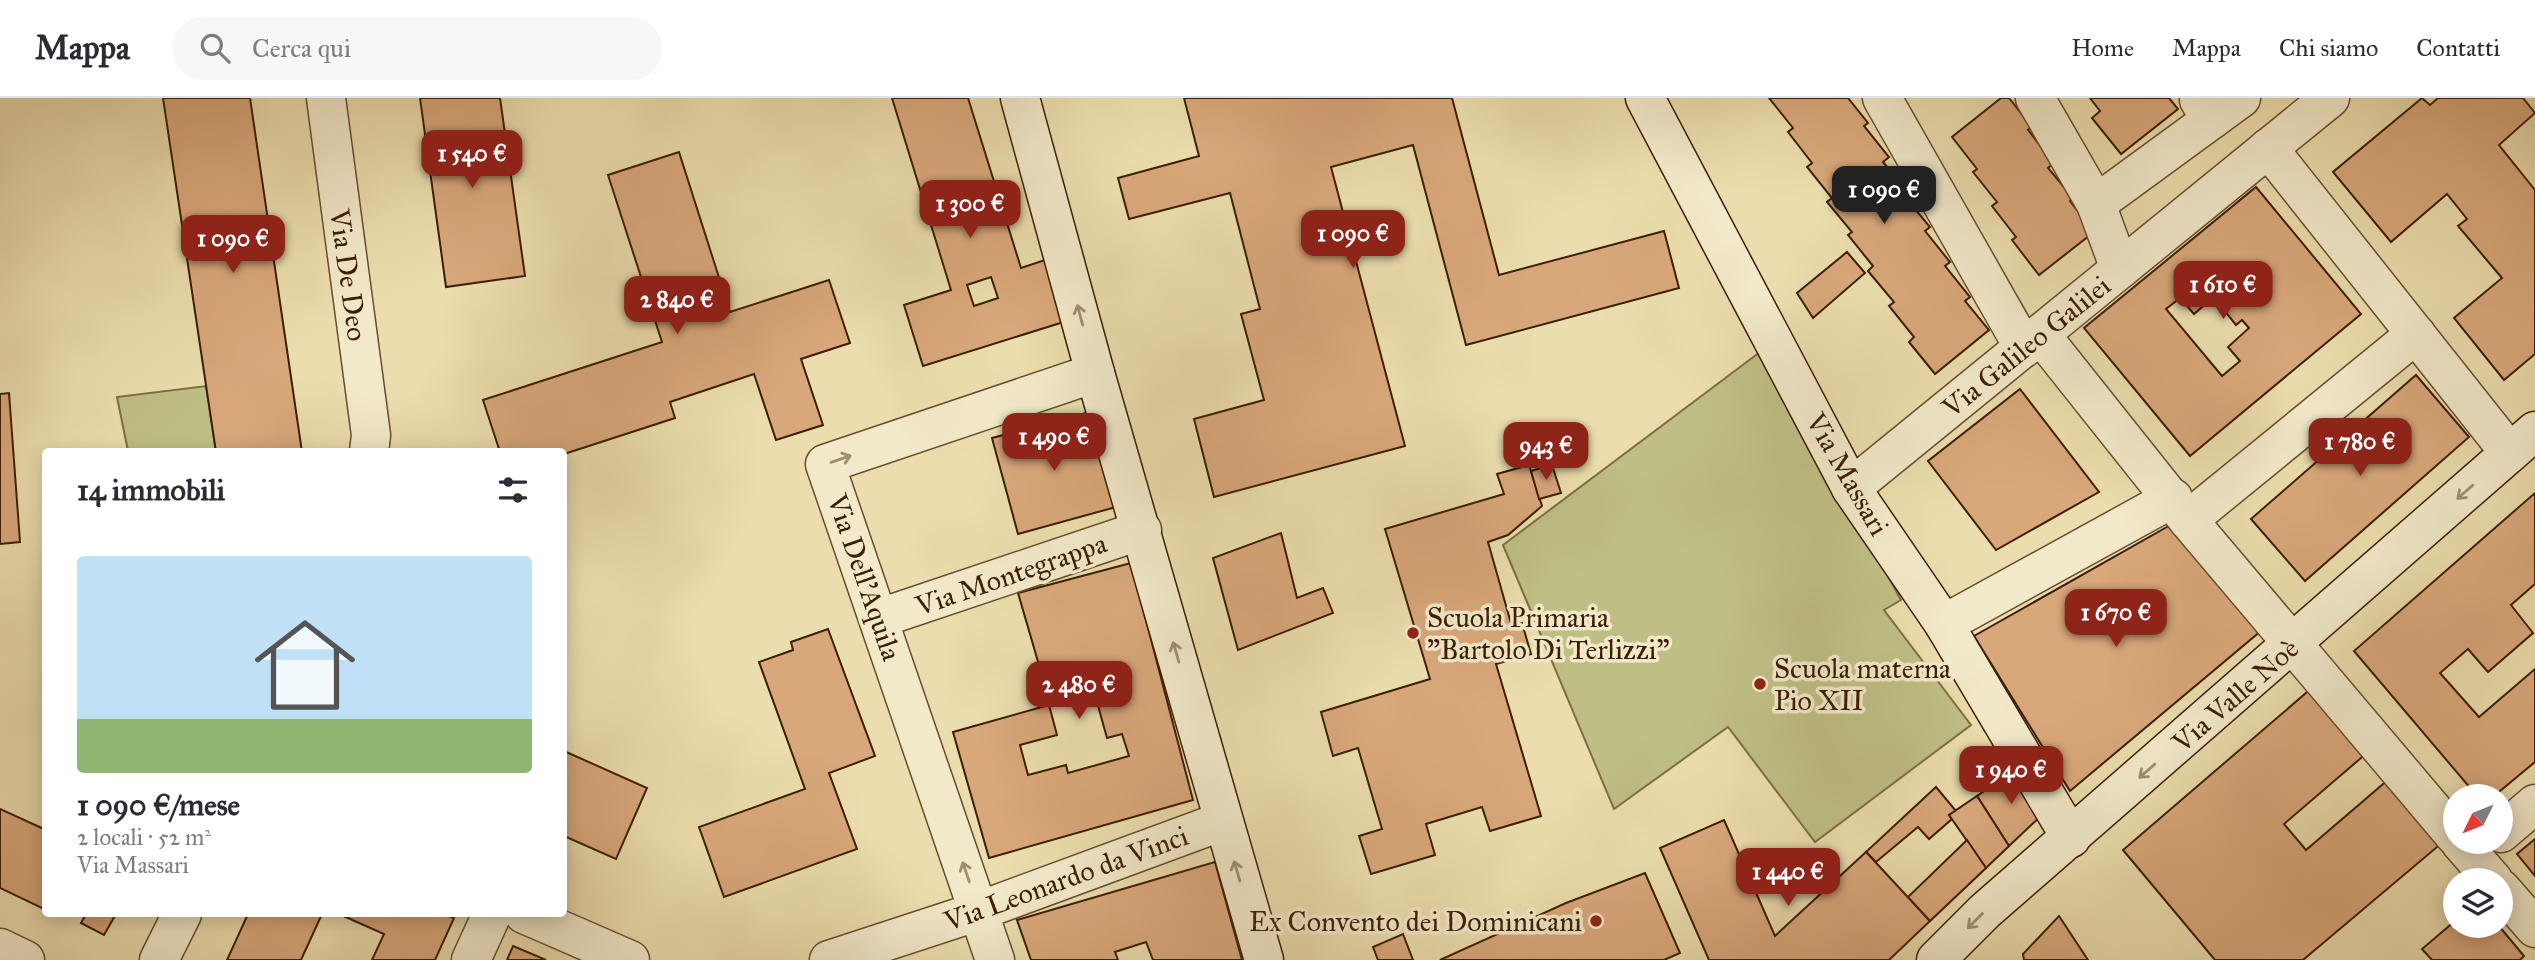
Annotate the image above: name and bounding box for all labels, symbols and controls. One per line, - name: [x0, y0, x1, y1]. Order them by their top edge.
- search box: [172, 17, 662, 80]
- text: Mappa: [35, 28, 130, 68]
- icon: search: [196, 29, 234, 67]
- text: Cerca qui: [252, 32, 351, 64]
- text: Home: [2071, 33, 2134, 63]
- text: Mappa: [2172, 33, 2241, 63]
- text: Chi siamo: [2279, 33, 2378, 63]
- text: Contatti: [2416, 33, 2500, 63]
- pin: 1 540 €: [407, 130, 537, 190]
- text: 1 540 €: [437, 139, 507, 167]
- pin: 1 090 €: [1819, 166, 1949, 226]
- text: 1 090 €: [1848, 175, 1920, 203]
- pin: 1 300 €: [905, 180, 1035, 240]
- text: 1 300 €: [936, 189, 1004, 217]
- street label: Via De Deo: [322, 206, 375, 343]
- pin: 1 090 €: [1288, 211, 1418, 270]
- pin: 1 090 €: [168, 216, 298, 275]
- text: 1 090 €: [1317, 219, 1389, 247]
- text: 1 090 €: [197, 224, 269, 252]
- pin: 1 610 €: [2158, 262, 2288, 321]
- street label: Via Galileo Galilei: [1934, 268, 2118, 426]
- text: 1 610 €: [2190, 270, 2256, 298]
- pin: 2 840 €: [612, 276, 742, 336]
- text: 2 840 €: [640, 285, 714, 313]
- one-way arrow: [1073, 305, 1086, 327]
- street label: Via Massari: [1798, 406, 1897, 542]
- pin: 1 490 €: [989, 414, 1119, 473]
- pin: 1 780 €: [2295, 418, 2425, 478]
- text: 1 490 €: [1018, 422, 1090, 450]
- pin: 943 €: [1497, 422, 1595, 482]
- text: 1 780 €: [2325, 427, 2395, 455]
- text: 943 €: [1519, 431, 1573, 459]
- one-way arrow: [830, 452, 852, 465]
- icon: filters: [494, 471, 532, 509]
- text: 14 immobili: [77, 472, 225, 508]
- one-way arrow: [2457, 484, 2475, 500]
- street label: Via Dell'Aquila: [819, 488, 909, 665]
- street label: Via Montegrappa: [910, 525, 1111, 624]
- pin: 1 670 €: [2051, 589, 2181, 649]
- text: 1 670 €: [2081, 598, 2151, 626]
- place label: Scuola Primaria "Bartolo Di Terlizzi": [1427, 600, 1669, 667]
- icon: home: [242, 602, 368, 728]
- marker: Scuola Primaria "Bartolo Di Terlizzi": [1405, 625, 1421, 641]
- street label: Via Valle Noè: [2164, 631, 2306, 760]
- one-way arrow: [1169, 641, 1182, 664]
- place label: Scuola materna Pio XII: [1774, 651, 1951, 718]
- pin: 2 480 €: [1014, 662, 1144, 721]
- text: 2 480 €: [1042, 670, 1116, 698]
- marker: Scuola materna Pio XII: [1752, 676, 1768, 692]
- pin: 1 940 €: [1946, 746, 2076, 806]
- text: 1 940 €: [1975, 755, 2047, 783]
- one-way arrow: [2138, 763, 2156, 779]
- north arrow: [2443, 784, 2513, 854]
- map controls: [2443, 784, 2513, 938]
- text: 1 090 €/mese: [77, 787, 240, 823]
- street label: Via Leonardo da Vinci: [938, 818, 1193, 939]
- text: 2 locali · 52 m²: [77, 823, 211, 851]
- pin: 1 440 €: [1723, 848, 1853, 908]
- text: Via Massari: [77, 851, 189, 879]
- text: 1 440 €: [1752, 857, 1824, 885]
- one-way arrow: [1230, 860, 1243, 882]
- one-way arrow: [959, 862, 971, 884]
- button: layers: [2443, 868, 2513, 938]
- place label: Ex Convento dei Dominicani: [1249, 904, 1582, 939]
- one-way arrow: [1967, 912, 1984, 929]
- marker: Ex Convento dei Dominicani: [1588, 913, 1604, 929]

